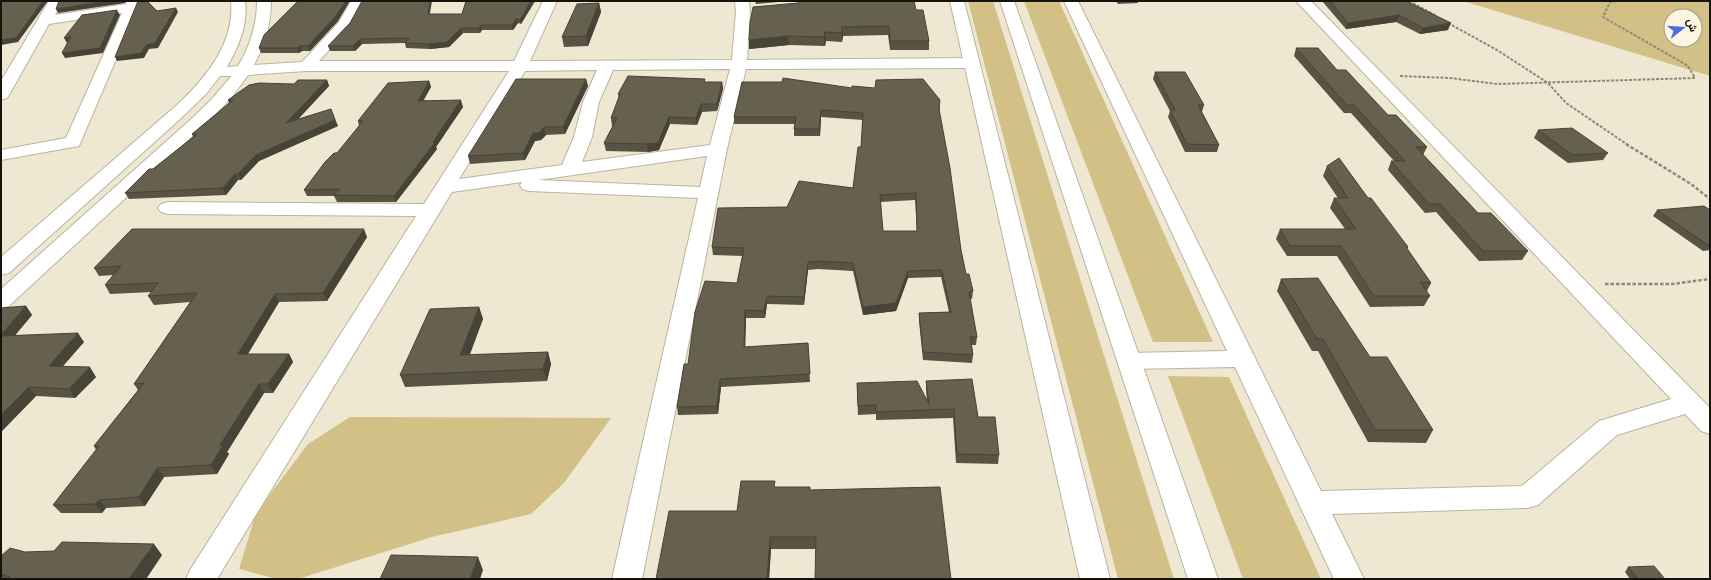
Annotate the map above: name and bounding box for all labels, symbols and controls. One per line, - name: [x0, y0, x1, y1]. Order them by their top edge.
- north arrow: [1663, 8, 1703, 48]
- text: ش: [1684, 17, 1700, 33]

